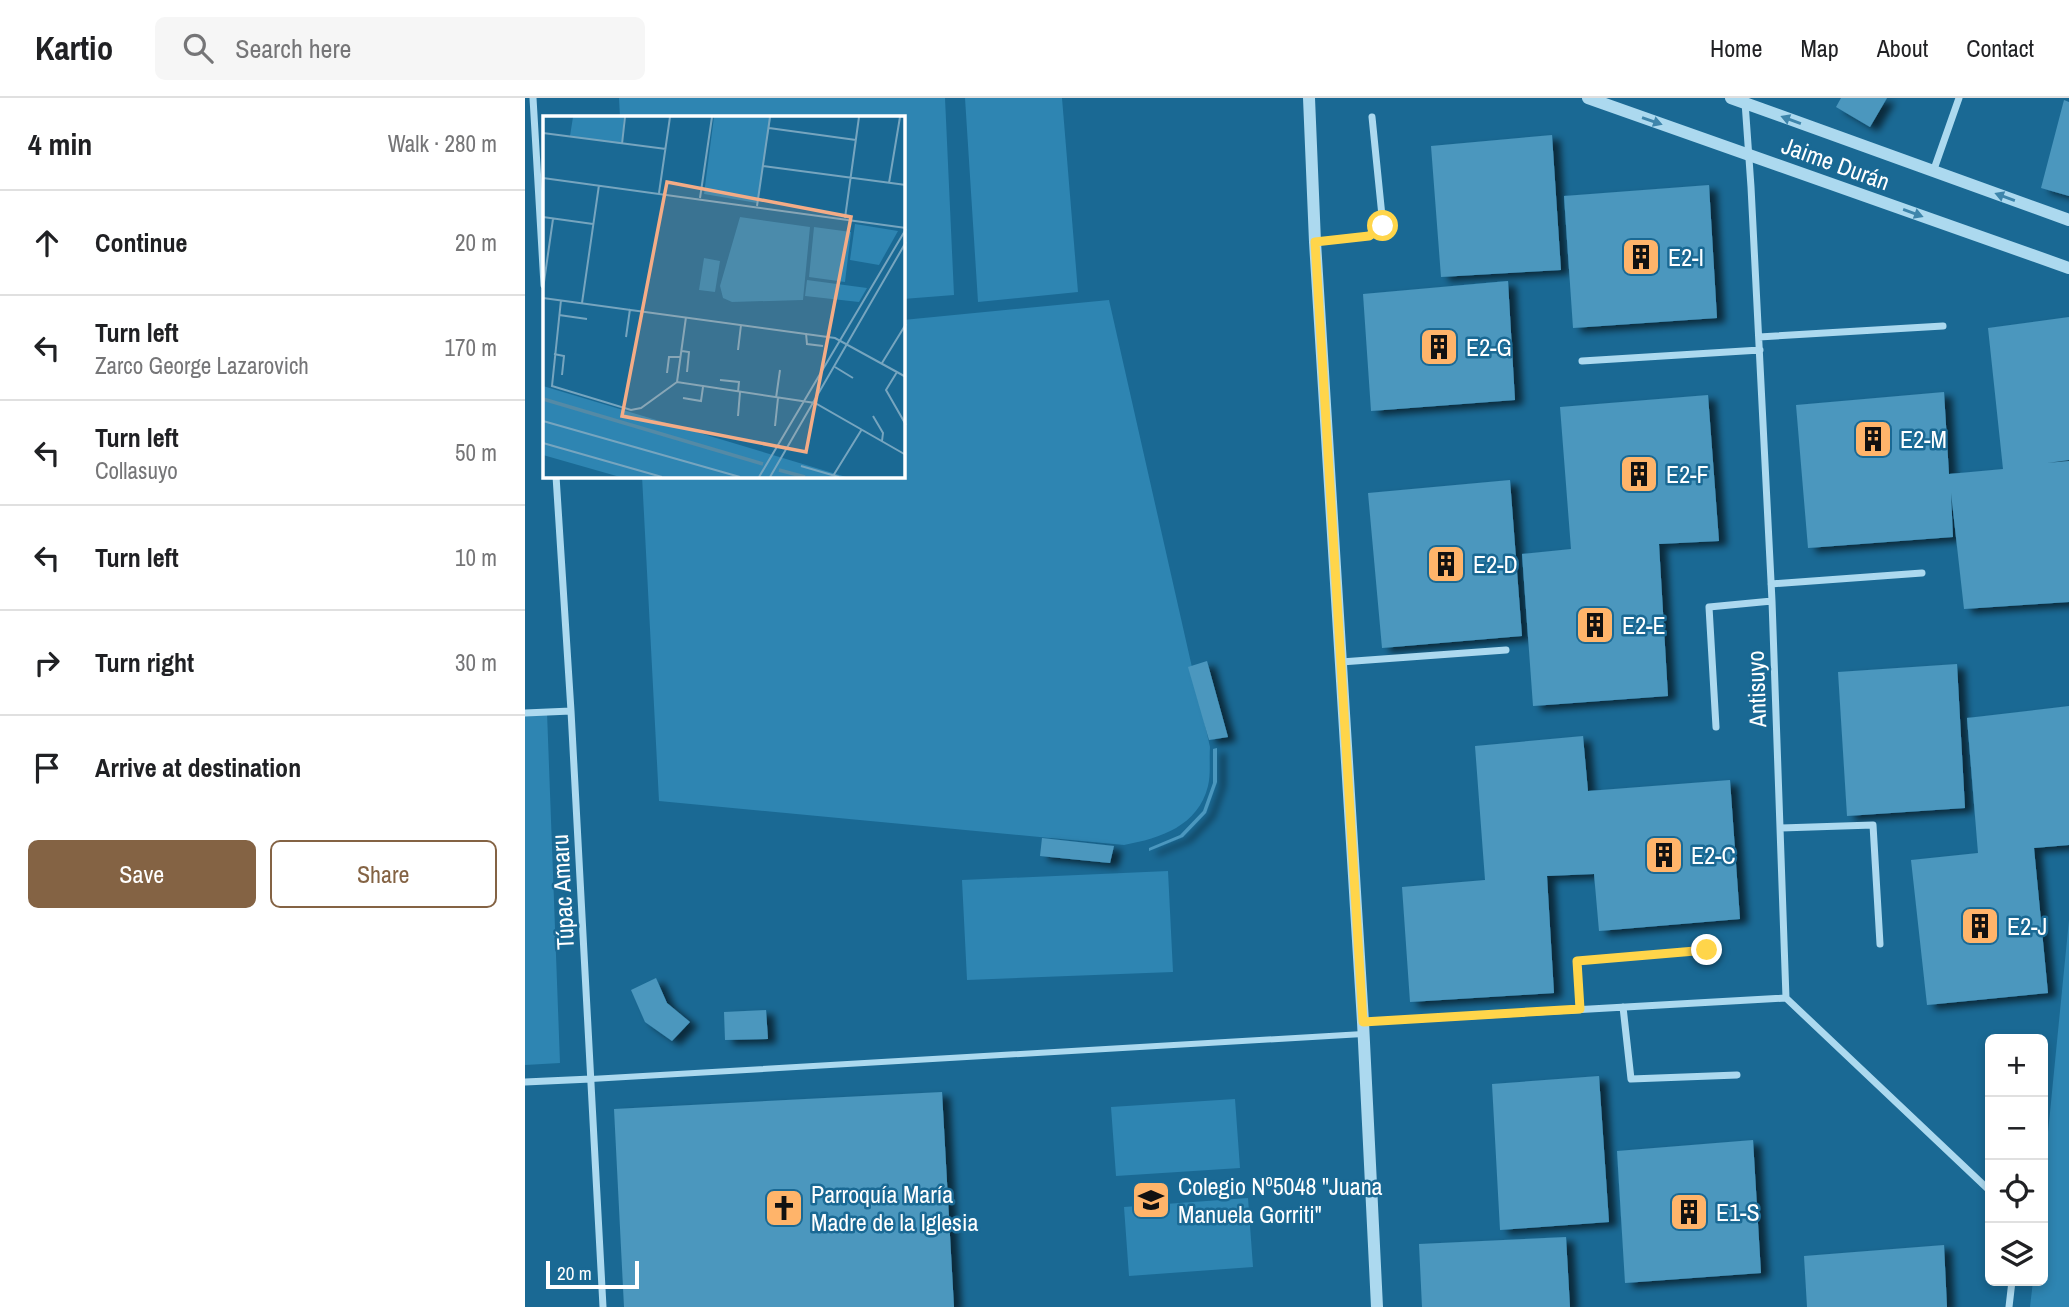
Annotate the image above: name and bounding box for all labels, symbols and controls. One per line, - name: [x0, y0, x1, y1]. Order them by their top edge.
- search box: [155, 17, 645, 80]
- text: Kartio: [35, 26, 113, 70]
- icon: search: [179, 29, 217, 67]
- text: Search here: [235, 31, 351, 66]
- text: Home: [1710, 32, 1762, 64]
- text: Map: [1800, 32, 1839, 64]
- text: About: [1877, 32, 1928, 64]
- text: Contact: [1966, 32, 2034, 64]
- one-way arrow: [1780, 114, 1801, 125]
- one-way arrow: [1642, 115, 1663, 126]
- inset map: [543, 116, 905, 478]
- text: 4 min: [28, 124, 92, 164]
- text: Walk · 280 m: [388, 128, 497, 159]
- street label: Jaime Durán: [1778, 129, 1894, 197]
- one-way arrow: [1994, 191, 2015, 202]
- one-way arrow: [1903, 208, 1924, 219]
- route start: [1367, 210, 1398, 241]
- icon: ahead: [28, 224, 66, 262]
- text: Continue: [95, 225, 187, 260]
- text: 20 m: [455, 227, 497, 258]
- building icon: E2-I: [1620, 236, 1662, 278]
- place label: E2-I: [1668, 241, 1704, 273]
- text: Turn left: [95, 315, 179, 350]
- building icon: E2-G: [1418, 326, 1460, 368]
- icon: left: [28, 329, 66, 367]
- place label: E2-G: [1466, 331, 1512, 363]
- text: 170 m: [445, 332, 497, 363]
- text: Zarco George Lazarovich: [95, 350, 309, 381]
- building icon: E2-M: [1852, 418, 1894, 460]
- text: Turn left: [95, 420, 179, 455]
- place label: E2-M: [1900, 423, 1947, 455]
- icon: left: [28, 434, 66, 472]
- text: 50 m: [455, 437, 497, 468]
- building icon: E2-F: [1618, 453, 1660, 495]
- text: Collasuyo: [95, 455, 178, 486]
- place label: E2-F: [1666, 458, 1709, 490]
- icon: left: [28, 539, 66, 577]
- text: Turn left: [95, 540, 179, 575]
- text: 10 m: [455, 542, 497, 573]
- building icon: E2-D: [1425, 543, 1467, 585]
- place label: E2-D: [1473, 548, 1518, 580]
- building icon: E2-E: [1574, 604, 1616, 646]
- place label: E2-E: [1622, 609, 1666, 641]
- icon: right: [28, 644, 66, 682]
- text: Turn right: [95, 645, 194, 680]
- text: 30 m: [455, 647, 497, 678]
- street label: Antisuyo: [1739, 650, 1773, 729]
- icon: arrive: [28, 749, 66, 787]
- text: Arrive at destination: [95, 750, 301, 785]
- street label: Túpac Amaru: [543, 834, 581, 950]
- building icon: E2-C: [1643, 834, 1685, 876]
- place label: E2-C: [1691, 839, 1736, 871]
- button: Save: [28, 840, 256, 908]
- button: Share: [270, 840, 497, 908]
- building icon: E2-J: [1959, 905, 2001, 947]
- place label: E2-J: [2007, 910, 2047, 942]
- route end: [1691, 934, 1722, 965]
- map controls: [1985, 1034, 2048, 1286]
- button: +: [1985, 1034, 2048, 1097]
- button: −: [1985, 1097, 2048, 1160]
- button: locate: [1985, 1160, 2048, 1223]
- place label: Colegio Nº5048 "Juana Manuela Gorriti": [1178, 1170, 1383, 1230]
- place label: Parroquía María Madre de la Iglesia: [811, 1178, 978, 1238]
- school or university icon: Colegio Nº5048 "Juana Manuela Gorriti": [1130, 1179, 1172, 1221]
- church icon: Parroquía María Madre de la Iglesia: [763, 1187, 805, 1229]
- building icon: E1-S: [1668, 1191, 1710, 1233]
- place label: E1-S: [1716, 1196, 1760, 1228]
- button: layers: [1985, 1223, 2048, 1286]
- scale bar: [546, 1258, 639, 1290]
- text: 20 m: [557, 1260, 592, 1286]

